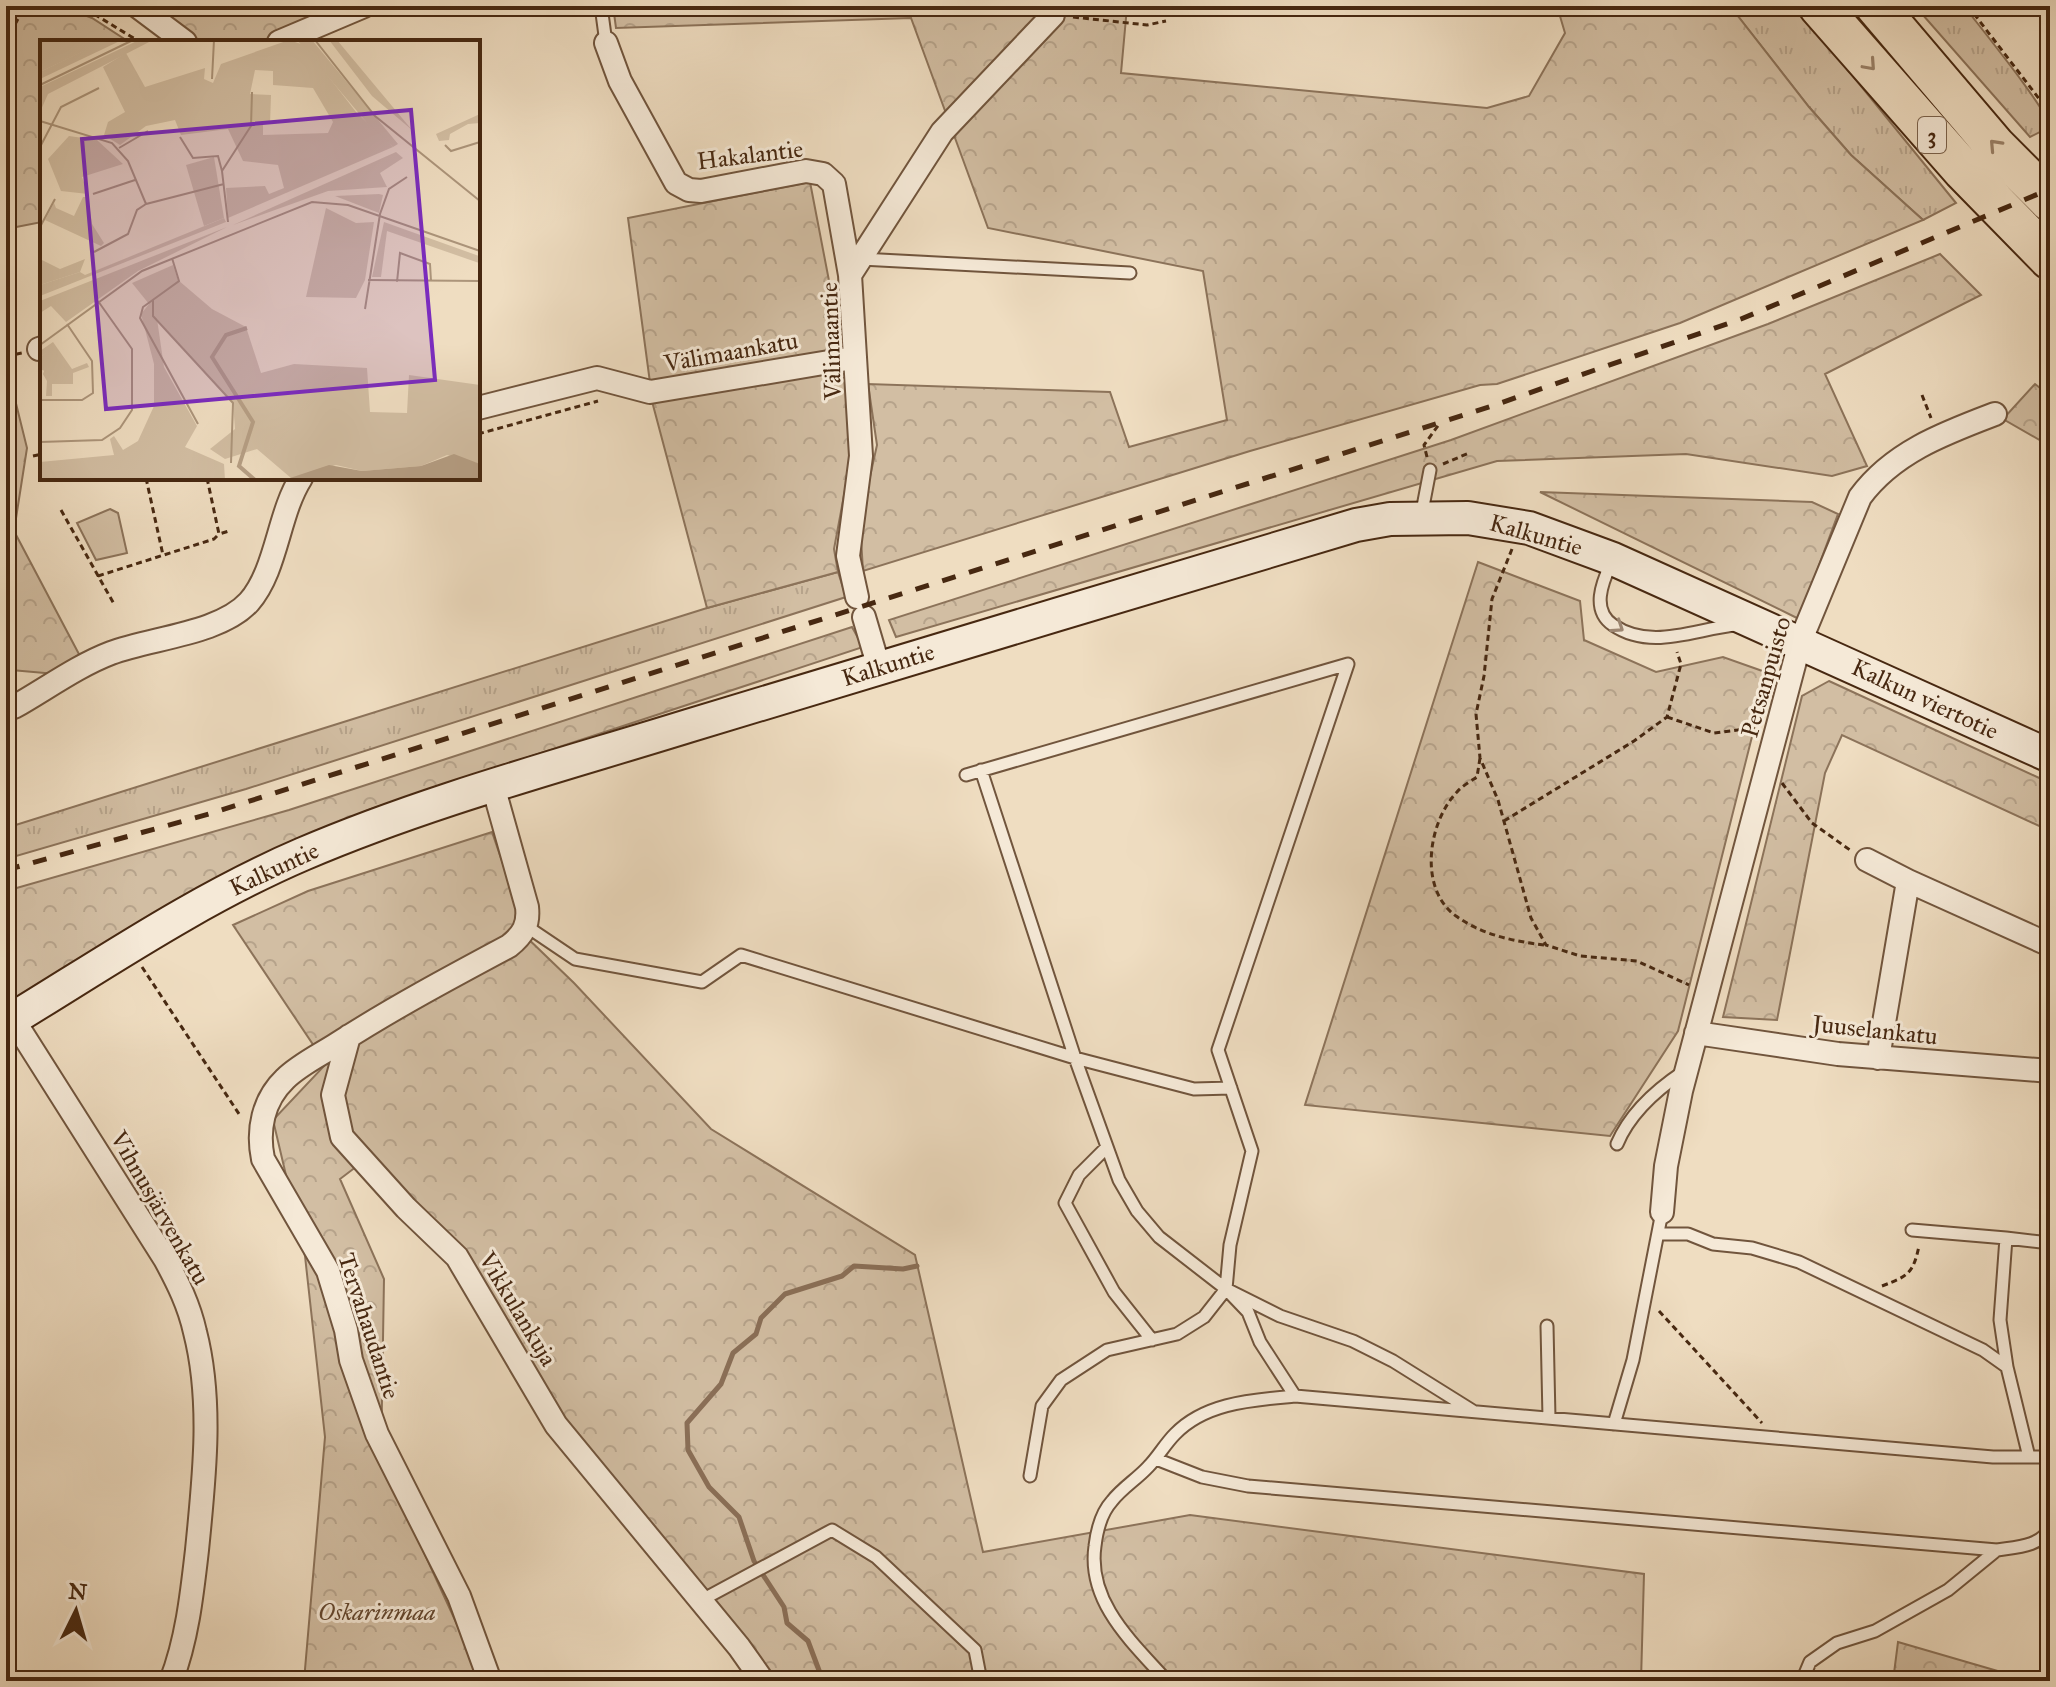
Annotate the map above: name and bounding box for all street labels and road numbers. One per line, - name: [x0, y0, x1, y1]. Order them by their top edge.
- road number: 3: [1918, 117, 1946, 153]
- street label: Hakalantie: [695, 134, 805, 176]
- street label: Välimaantie: [814, 282, 848, 401]
- street label: Välimaankatu: [661, 325, 801, 379]
- street label: Kalkuntie: [1486, 507, 1586, 563]
- street label: Petsanpuisto: [1734, 613, 1798, 741]
- street label: Kalkuntie: [838, 637, 938, 693]
- street label: Kalkun viertotie: [1847, 652, 2003, 746]
- street label: Kalkuntie: [224, 835, 324, 903]
- street label: Juuselankatu: [1808, 1008, 1939, 1052]
- street label: Vihnusjärvenkatu: [103, 1125, 216, 1291]
- street label: Vikkulankuja: [472, 1246, 564, 1372]
- street label: Tervahaudantie: [331, 1249, 407, 1403]

